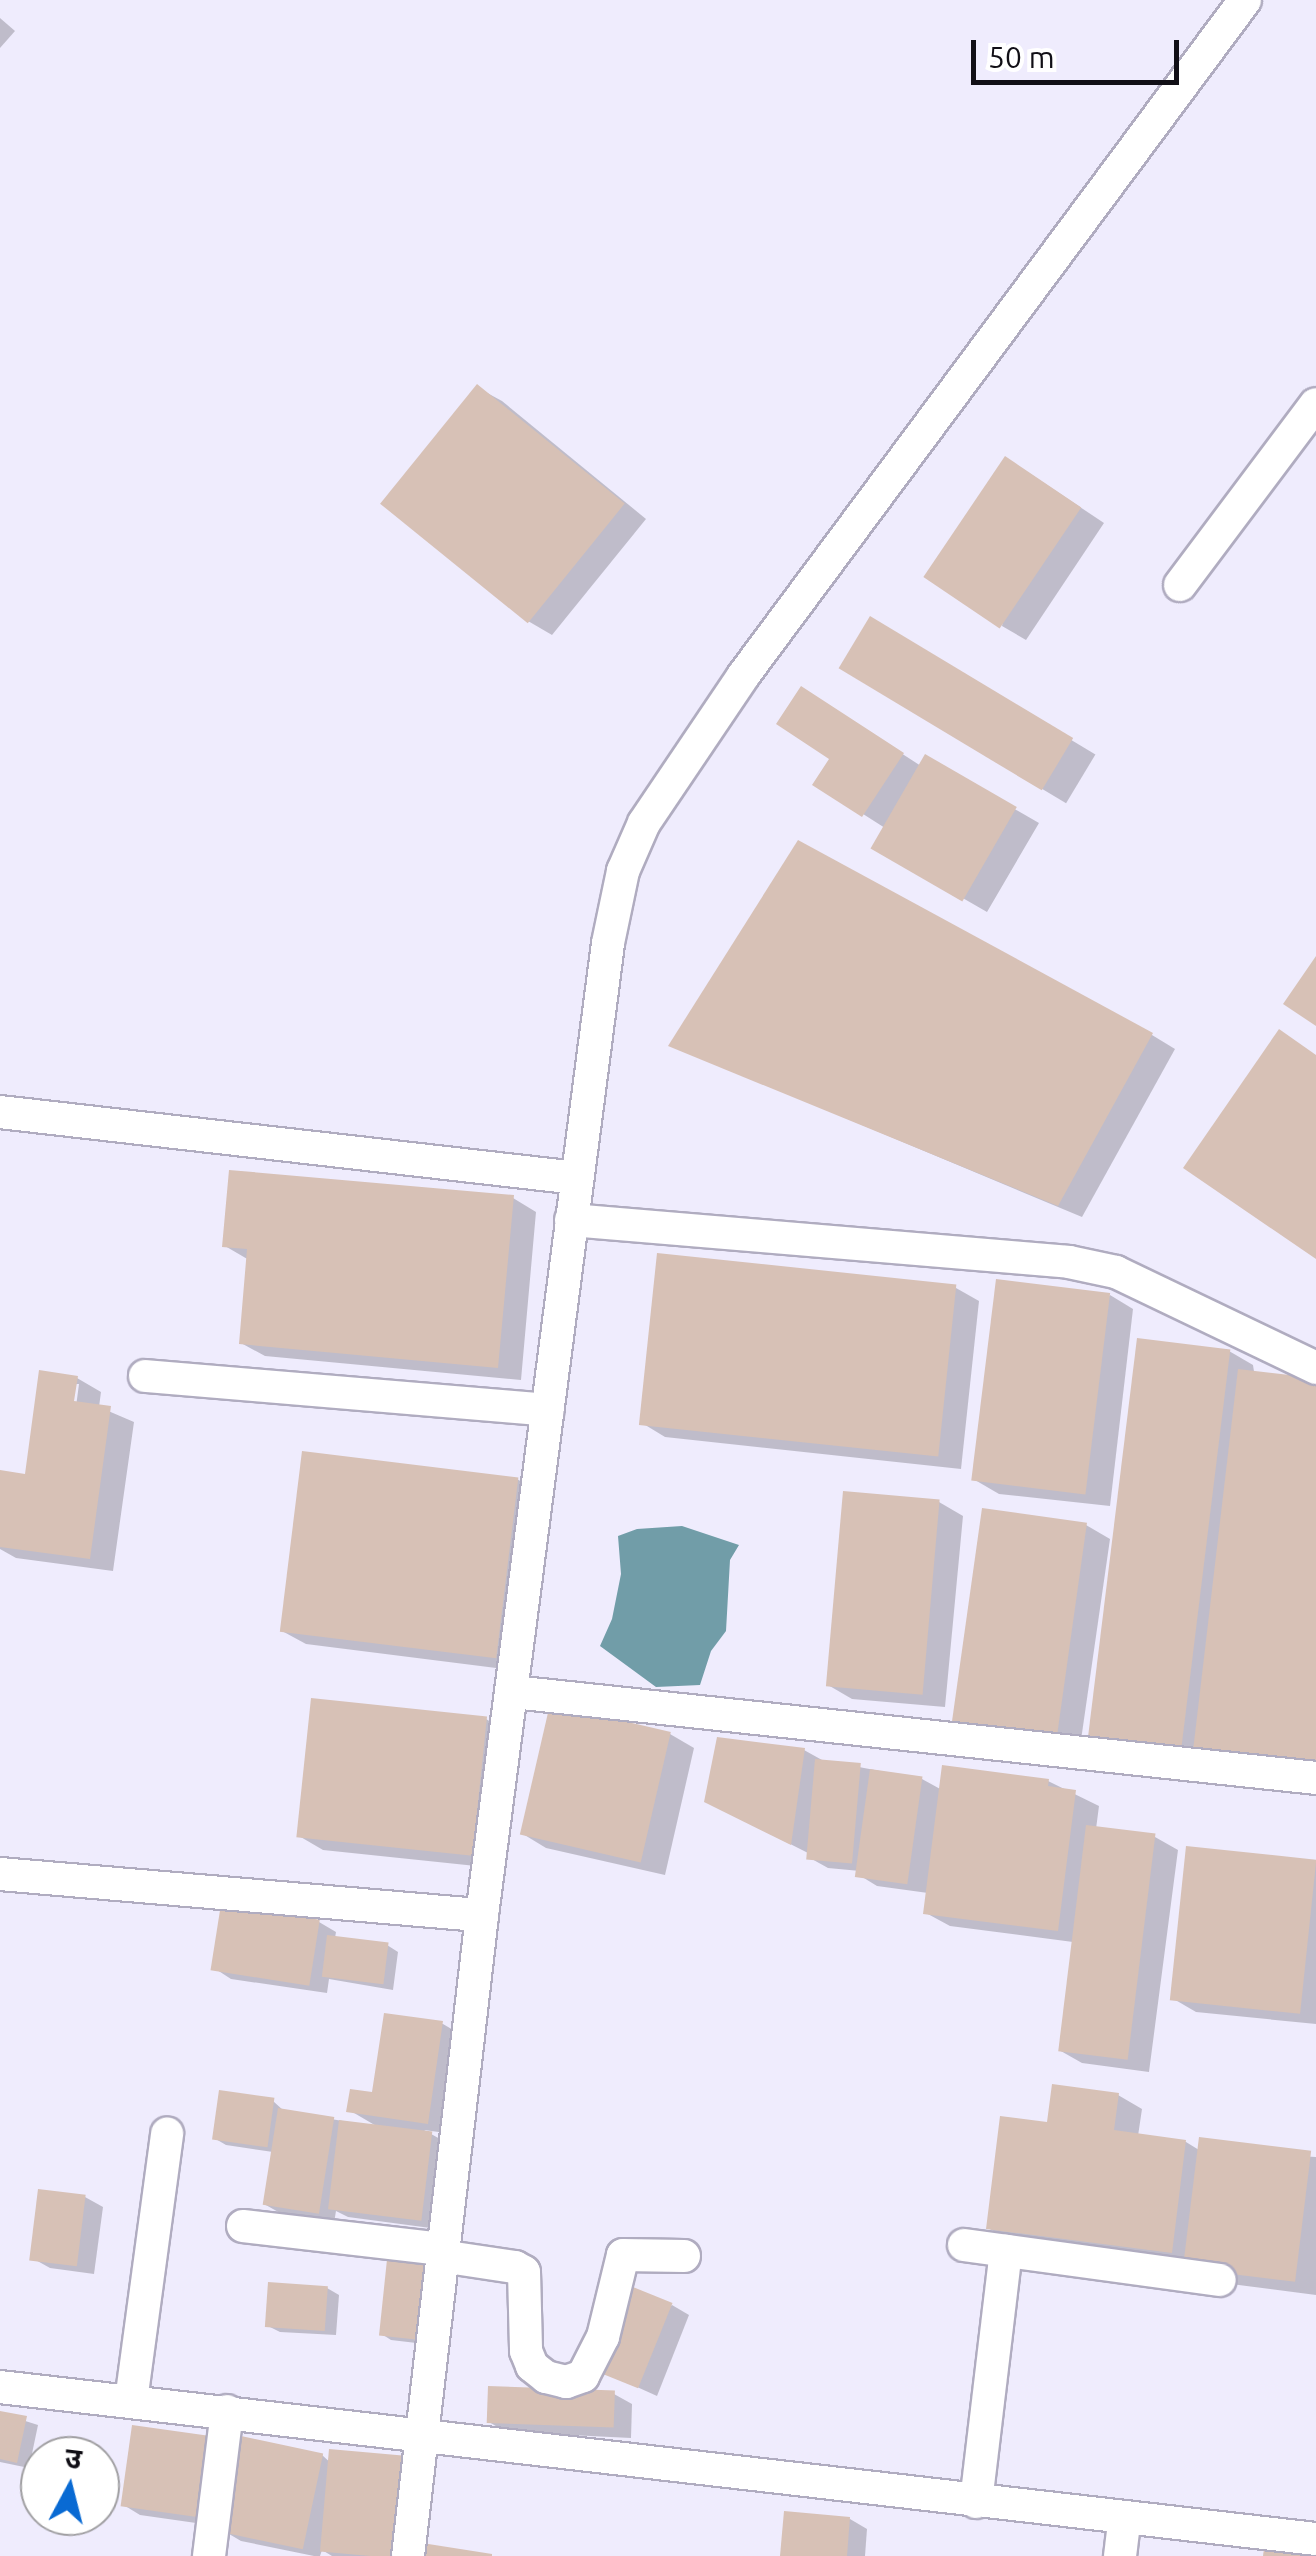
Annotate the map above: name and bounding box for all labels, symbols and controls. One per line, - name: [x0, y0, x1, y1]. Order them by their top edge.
- scale bar: [976, 20, 1184, 82]
- text: 50 m: [988, 40, 1055, 74]
- north arrow: [20, 2436, 120, 2536]
- text: उ: [63, 2441, 83, 2474]

